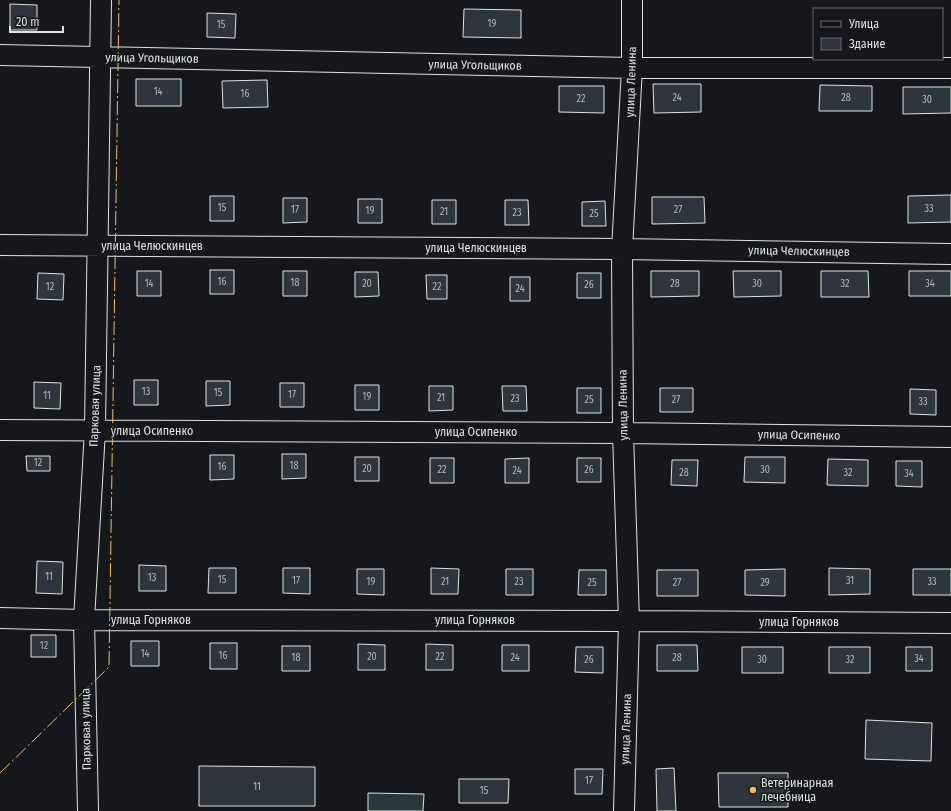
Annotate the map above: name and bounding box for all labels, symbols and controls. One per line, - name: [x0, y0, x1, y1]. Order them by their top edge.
- scale bar: [10, 8, 63, 34]
- legend: [813, 8, 943, 60]
- text: 20 m: [16, 15, 40, 29]
- text: Улица: [848, 17, 879, 31]
- house number: 19: [488, 18, 497, 30]
- house number: 15: [217, 19, 226, 31]
- text: Здание: [849, 37, 885, 51]
- street label: улица Ленина: [623, 46, 639, 118]
- street label: улица Угольщиков: [105, 50, 199, 66]
- street label: улица Угольщиков: [428, 57, 522, 73]
- house number: 14: [154, 86, 163, 98]
- house number: 16: [241, 88, 249, 100]
- house number: 24: [672, 92, 682, 104]
- house number: 28: [841, 92, 851, 104]
- house number: 22: [577, 93, 586, 105]
- house number: 30: [922, 94, 932, 106]
- house number: 15: [218, 202, 227, 214]
- house number: 33: [924, 203, 934, 215]
- house number: 17: [291, 204, 299, 216]
- house number: 27: [674, 204, 682, 216]
- house number: 19: [366, 205, 375, 217]
- house number: 21: [440, 206, 448, 218]
- house number: 23: [513, 207, 522, 219]
- house number: 25: [590, 208, 599, 220]
- street label: улица Челюскинцев: [101, 239, 203, 253]
- street label: улица Челюскинцев: [425, 241, 527, 255]
- street label: улица Челюскинцев: [748, 243, 850, 259]
- house number: 16: [218, 276, 226, 288]
- house number: 18: [291, 277, 299, 289]
- house number: 14: [145, 278, 154, 290]
- house number: 20: [362, 278, 372, 290]
- house number: 28: [670, 278, 680, 290]
- house number: 30: [752, 278, 762, 290]
- house number: 32: [841, 278, 850, 290]
- house number: 34: [925, 278, 935, 290]
- house number: 26: [584, 279, 594, 291]
- house number: 12: [46, 281, 55, 293]
- house number: 22: [433, 281, 442, 293]
- house number: 24: [515, 283, 525, 295]
- street label: Парковая улица: [87, 365, 103, 447]
- street label: улица Ленина: [615, 369, 631, 441]
- house number: 13: [142, 386, 151, 398]
- house number: 15: [214, 387, 223, 399]
- house number: 17: [288, 389, 296, 401]
- house number: 11: [43, 390, 51, 402]
- house number: 19: [363, 391, 372, 403]
- house number: 21: [437, 392, 445, 404]
- house number: 23: [511, 393, 520, 405]
- house number: 25: [585, 394, 594, 406]
- house number: 27: [672, 394, 680, 406]
- house number: 33: [918, 396, 928, 408]
- street label: улица Осипенко: [111, 424, 193, 438]
- street label: улица Осипенко: [435, 425, 517, 439]
- street label: улица Осипенко: [758, 427, 840, 443]
- house number: 12: [34, 457, 43, 469]
- house number: 18: [290, 460, 298, 472]
- house number: 16: [218, 461, 226, 473]
- house number: 20: [362, 463, 372, 475]
- house number: 22: [438, 464, 447, 476]
- house number: 26: [584, 464, 594, 476]
- house number: 30: [760, 464, 770, 476]
- house number: 24: [512, 465, 522, 477]
- house number: 28: [679, 467, 689, 479]
- house number: 32: [844, 467, 853, 479]
- house number: 34: [904, 468, 914, 480]
- house number: 11: [45, 571, 53, 583]
- house number: 13: [148, 572, 157, 584]
- house number: 15: [218, 574, 227, 586]
- house number: 17: [292, 575, 300, 587]
- house number: 31: [846, 575, 854, 587]
- house number: 19: [367, 576, 376, 588]
- house number: 21: [441, 576, 449, 588]
- house number: 23: [515, 576, 524, 588]
- house number: 33: [927, 576, 937, 588]
- house number: 25: [588, 577, 597, 589]
- house number: 27: [673, 577, 681, 589]
- house number: 29: [760, 577, 770, 589]
- street label: улица Горняков: [111, 613, 191, 627]
- street label: улица Горняков: [435, 613, 515, 627]
- street label: улица Горняков: [759, 615, 839, 629]
- house number: 12: [40, 640, 49, 652]
- house number: 14: [141, 648, 150, 660]
- house number: 16: [219, 650, 227, 662]
- house number: 20: [367, 651, 377, 663]
- house number: 22: [436, 651, 445, 663]
- house number: 18: [292, 652, 300, 664]
- house number: 24: [510, 652, 520, 664]
- house number: 28: [672, 652, 682, 664]
- house number: 34: [914, 653, 924, 665]
- house number: 26: [584, 654, 594, 666]
- house number: 30: [757, 654, 767, 666]
- house number: 32: [846, 654, 855, 666]
- street label: Парковая улица: [78, 688, 94, 770]
- street label: улица Ленина: [618, 693, 634, 765]
- house number: 17: [585, 775, 593, 787]
- place label: Ветеринарная лечебница: [761, 776, 833, 804]
- house number: 11: [253, 781, 261, 793]
- house number: 15: [480, 785, 489, 797]
- marker: Ветеринарная лечебница: [748, 785, 758, 795]

